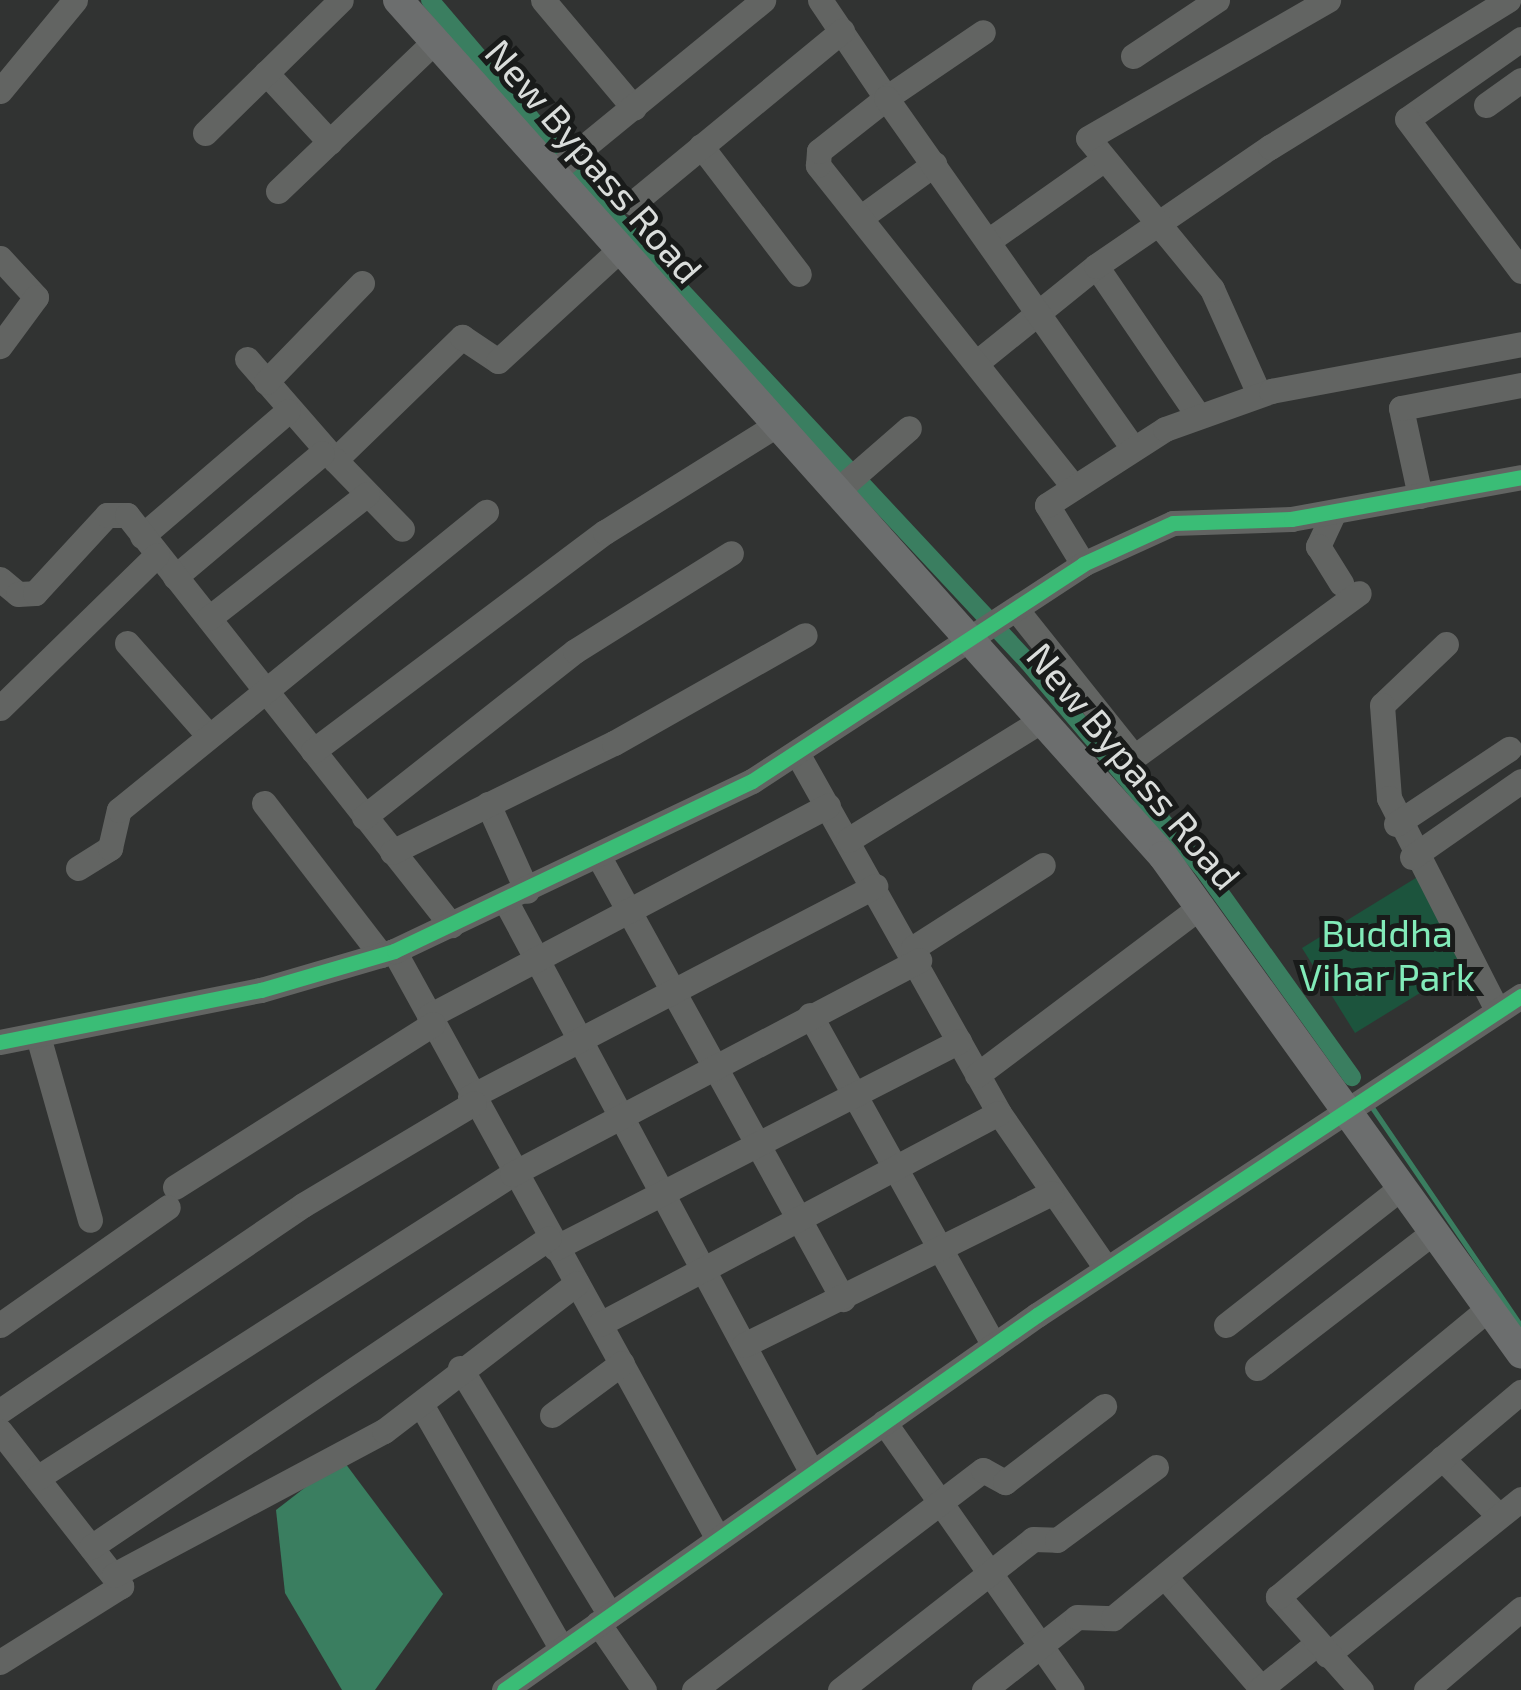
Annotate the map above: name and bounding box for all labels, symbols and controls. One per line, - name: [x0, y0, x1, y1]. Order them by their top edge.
- street label: New Bypass Road: [476, 30, 712, 292]
- street label: New Bypass Road: [1017, 633, 1251, 899]
- park label: Buddha Vihar Park: [1299, 910, 1475, 999]

